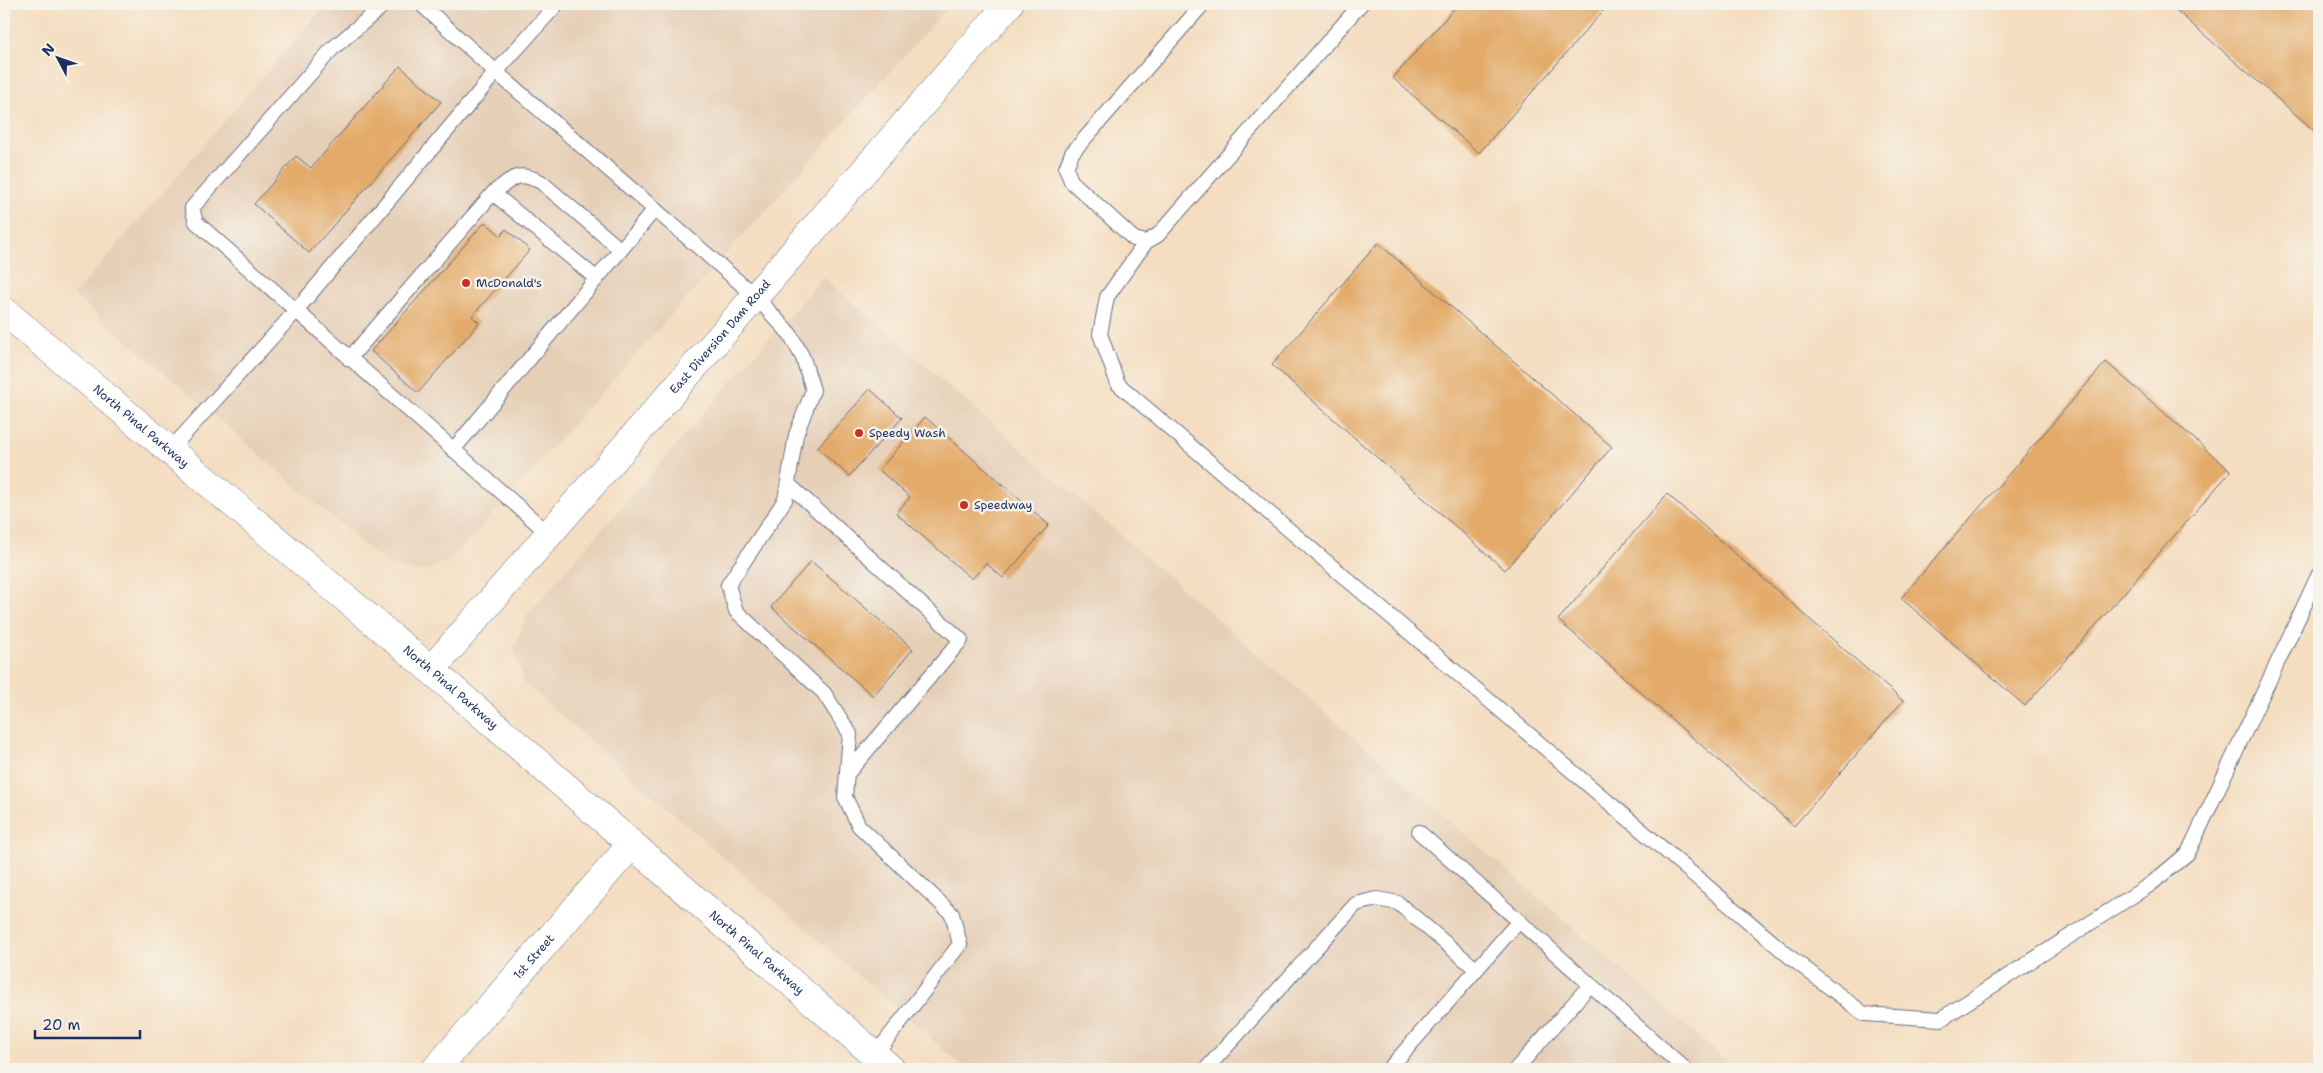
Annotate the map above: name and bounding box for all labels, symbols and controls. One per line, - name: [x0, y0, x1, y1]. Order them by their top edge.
- north arrow: [32, 32, 82, 82]
- text: N: [38, 39, 59, 60]
- place label: McDonald's: [476, 275, 542, 291]
- street label: East Diversion Dam Road: [666, 276, 774, 397]
- marker: McDonald's: [460, 277, 472, 289]
- street label: North Pinal Parkway: [90, 381, 192, 471]
- place label: Speedy Wash: [869, 425, 946, 441]
- marker: Speedy Wash: [853, 427, 865, 439]
- place label: Speedway: [974, 497, 1033, 513]
- marker: Speedway: [958, 499, 970, 511]
- street label: North Pinal Parkway: [400, 642, 502, 733]
- street label: North Pinal Parkway: [706, 907, 808, 998]
- street label: 1st Street: [510, 931, 558, 983]
- scale bar: [35, 1008, 140, 1040]
- text: 20 m: [42, 1015, 81, 1035]

